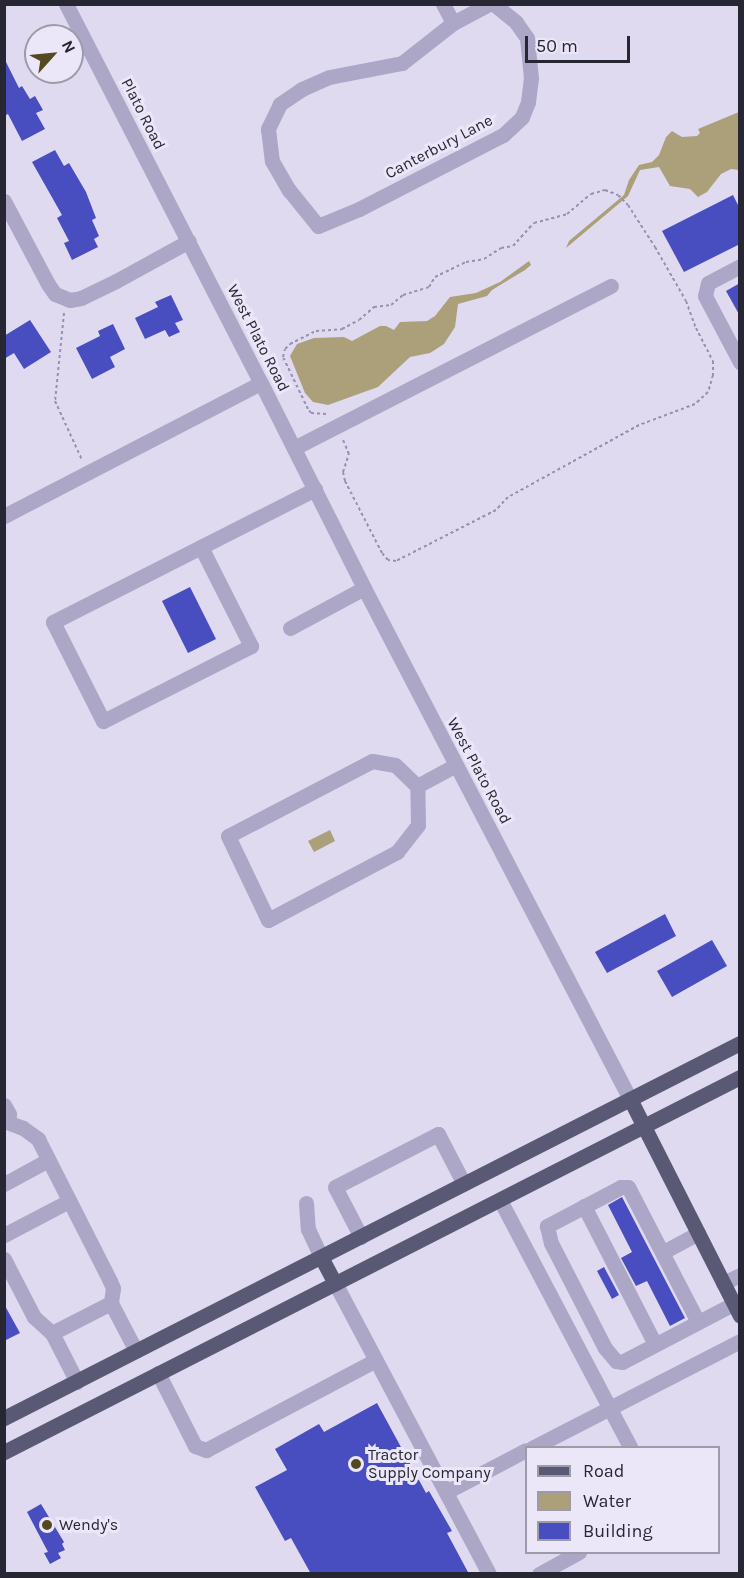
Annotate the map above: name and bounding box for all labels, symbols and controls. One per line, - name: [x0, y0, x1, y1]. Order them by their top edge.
- north arrow: [24, 24, 84, 84]
- scale bar: [528, 24, 633, 62]
- text: 50 m: [536, 35, 578, 57]
- text: N: [58, 37, 80, 56]
- street label: Plato Road: [117, 75, 169, 153]
- street label: Canterbury Lane: [382, 111, 496, 183]
- street label: West Plato Road: [223, 281, 293, 395]
- street label: West Plato Road: [443, 715, 515, 827]
- place label: Tractor Supply Company: [368, 1445, 491, 1483]
- legend: [525, 1446, 720, 1554]
- marker: Tractor Supply Company: [349, 1457, 363, 1471]
- text: Road: [583, 1460, 624, 1482]
- text: Water: [583, 1490, 631, 1512]
- place label: Wendy's: [59, 1515, 118, 1535]
- marker: Wendy's: [40, 1518, 54, 1532]
- text: Building: [583, 1520, 653, 1542]

